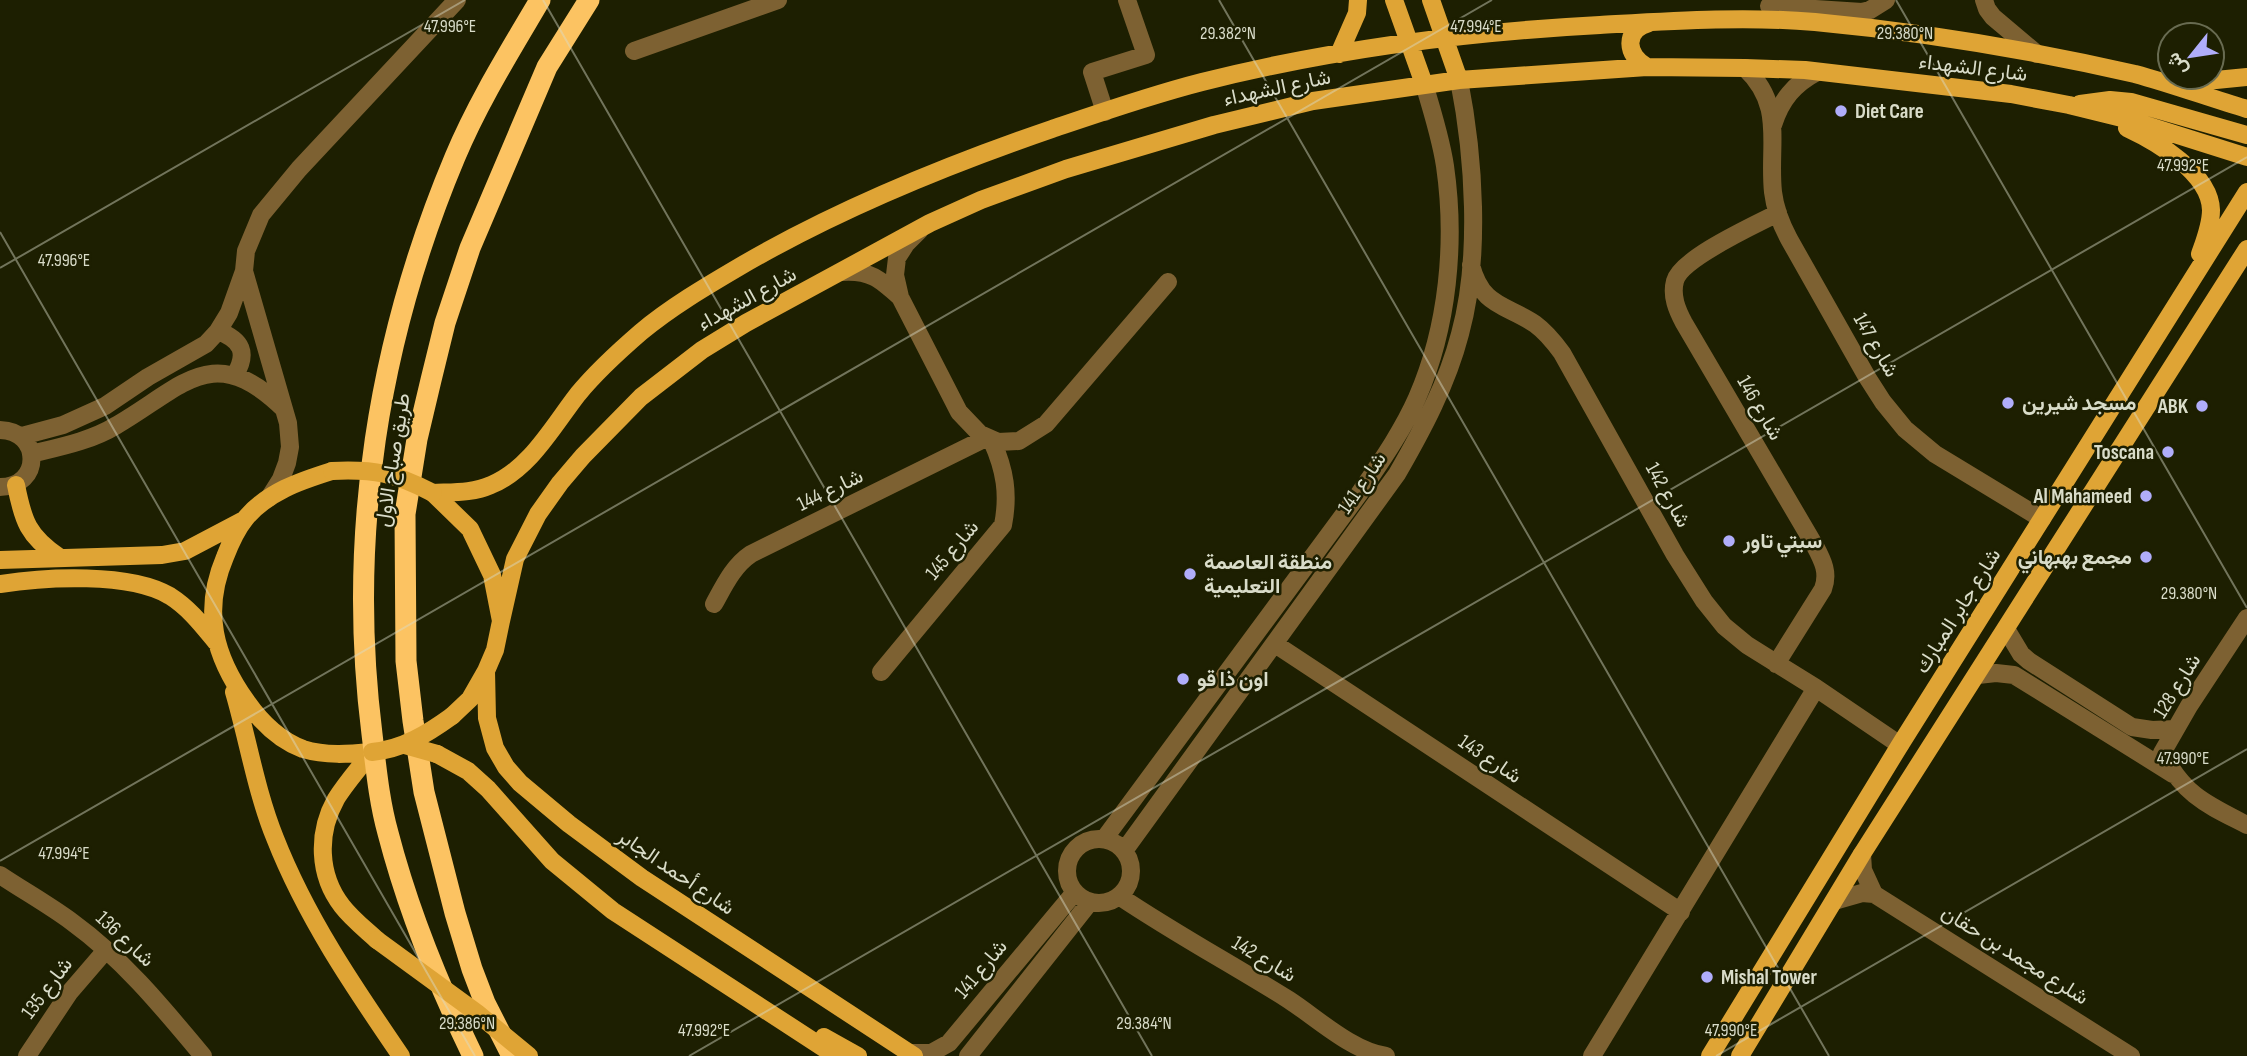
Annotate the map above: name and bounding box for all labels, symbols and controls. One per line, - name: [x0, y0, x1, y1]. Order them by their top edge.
- text: 47.996°E: [424, 16, 476, 37]
- text: 47.994°E: [1450, 16, 1502, 37]
- north arrow: [2156, 21, 2226, 91]
- text: 29.382°N: [1200, 23, 1256, 44]
- text: 29.380°N: [1877, 23, 1933, 44]
- text: ش: [2162, 48, 2193, 79]
- street label: شارع الشهداء: [1917, 49, 2029, 88]
- street label: شارع الشهداء: [1221, 64, 1333, 113]
- place label: Diet Care: [1855, 99, 1924, 124]
- marker: Diet Care: [1833, 103, 1849, 119]
- text: 47.992°E: [2157, 155, 2209, 176]
- text: 47.996°E: [38, 250, 90, 271]
- street label: شارع الشهداء: [693, 262, 801, 337]
- street label: شارع 147: [1847, 308, 1904, 382]
- street label: شارع 146: [1731, 371, 1789, 445]
- street label: طريق صباح الاول: [370, 391, 417, 529]
- place label: مسجد شيرين: [2022, 391, 2136, 416]
- place label: ABK: [2157, 394, 2189, 419]
- marker: مسجد شيرين: [2000, 395, 2016, 411]
- marker: ABK: [2194, 398, 2210, 414]
- place label: Toscana: [2094, 440, 2154, 465]
- marker: Toscana: [2160, 444, 2176, 460]
- street label: شارع 141: [1332, 447, 1393, 519]
- street label: شارع 142: [1639, 458, 1696, 532]
- street label: شارع 144: [793, 463, 868, 518]
- place label: Al Mahameed: [2032, 484, 2132, 509]
- marker: Al Mahameed: [2138, 488, 2154, 504]
- street label: شارع 145: [920, 515, 985, 586]
- place label: سيتي تاور: [1742, 529, 1822, 558]
- marker: سيتي تاور: [1721, 533, 1737, 549]
- street label: شارع جابر المبارك: [1910, 544, 2007, 679]
- place label: مجمع بهبهاني: [2018, 545, 2132, 574]
- marker: مجمع بهبهاني: [2138, 549, 2154, 565]
- place label: منطقة العاصمة التعليمية: [1204, 550, 1332, 599]
- marker: منطقة العاصمة التعليمية: [1182, 566, 1198, 582]
- text: 29.380°N: [2161, 583, 2217, 604]
- street label: شارع 128: [2148, 649, 2207, 723]
- place label: اون ذا قو: [1197, 667, 1269, 692]
- marker: اون ذا قو: [1175, 671, 1191, 687]
- street label: شارع 143: [1453, 729, 1526, 790]
- text: 47.990°E: [2157, 748, 2209, 769]
- street label: شارع أحمد الجابر: [611, 823, 739, 921]
- text: 47.994°E: [38, 843, 90, 864]
- street label: شلرع مجمد بن حقان: [1936, 900, 2093, 1011]
- street label: شارع 136: [90, 906, 159, 973]
- street label: شارع 142: [1227, 930, 1301, 989]
- street label: شارع 141: [949, 934, 1014, 1004]
- street label: شارع 135: [16, 952, 79, 1024]
- place label: Mishal Tower: [1721, 965, 1818, 990]
- marker: Mishal Tower: [1699, 969, 1715, 985]
- text: 29.386°N: [439, 1013, 495, 1034]
- text: 29.384°N: [1116, 1013, 1172, 1034]
- text: 47.992°E: [678, 1020, 730, 1041]
- text: 47.990°E: [1705, 1020, 1757, 1041]

